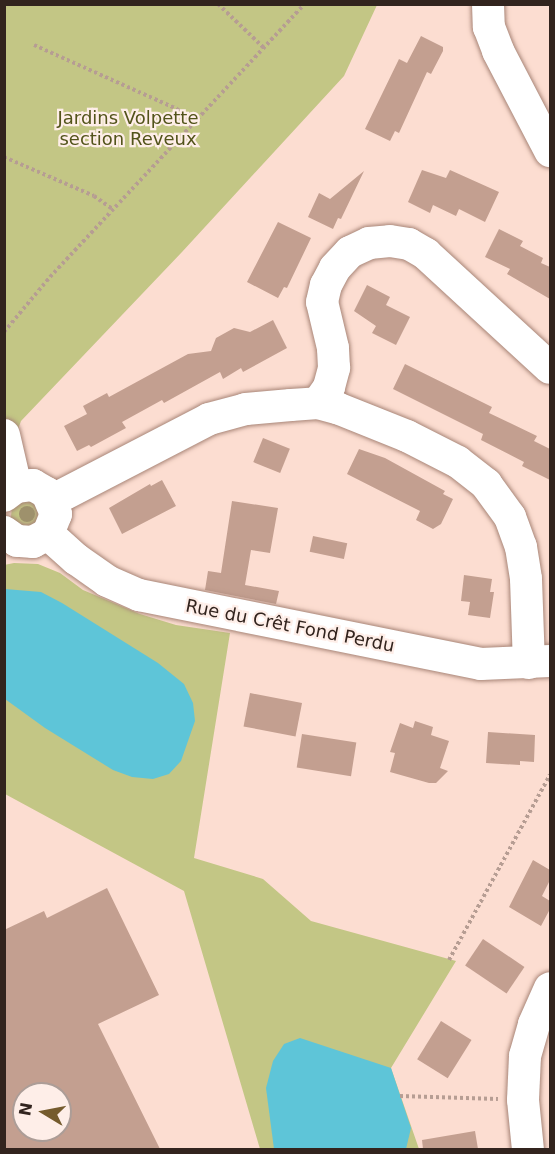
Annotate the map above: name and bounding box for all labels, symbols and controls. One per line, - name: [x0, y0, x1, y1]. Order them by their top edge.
- park label: Jardins Volpette section Reveux: [58, 108, 198, 150]
- street label: Rue du Crêt Fond Perdu: [184, 595, 396, 657]
- north arrow: [12, 1082, 72, 1142]
- text: N: [15, 1101, 36, 1117]

